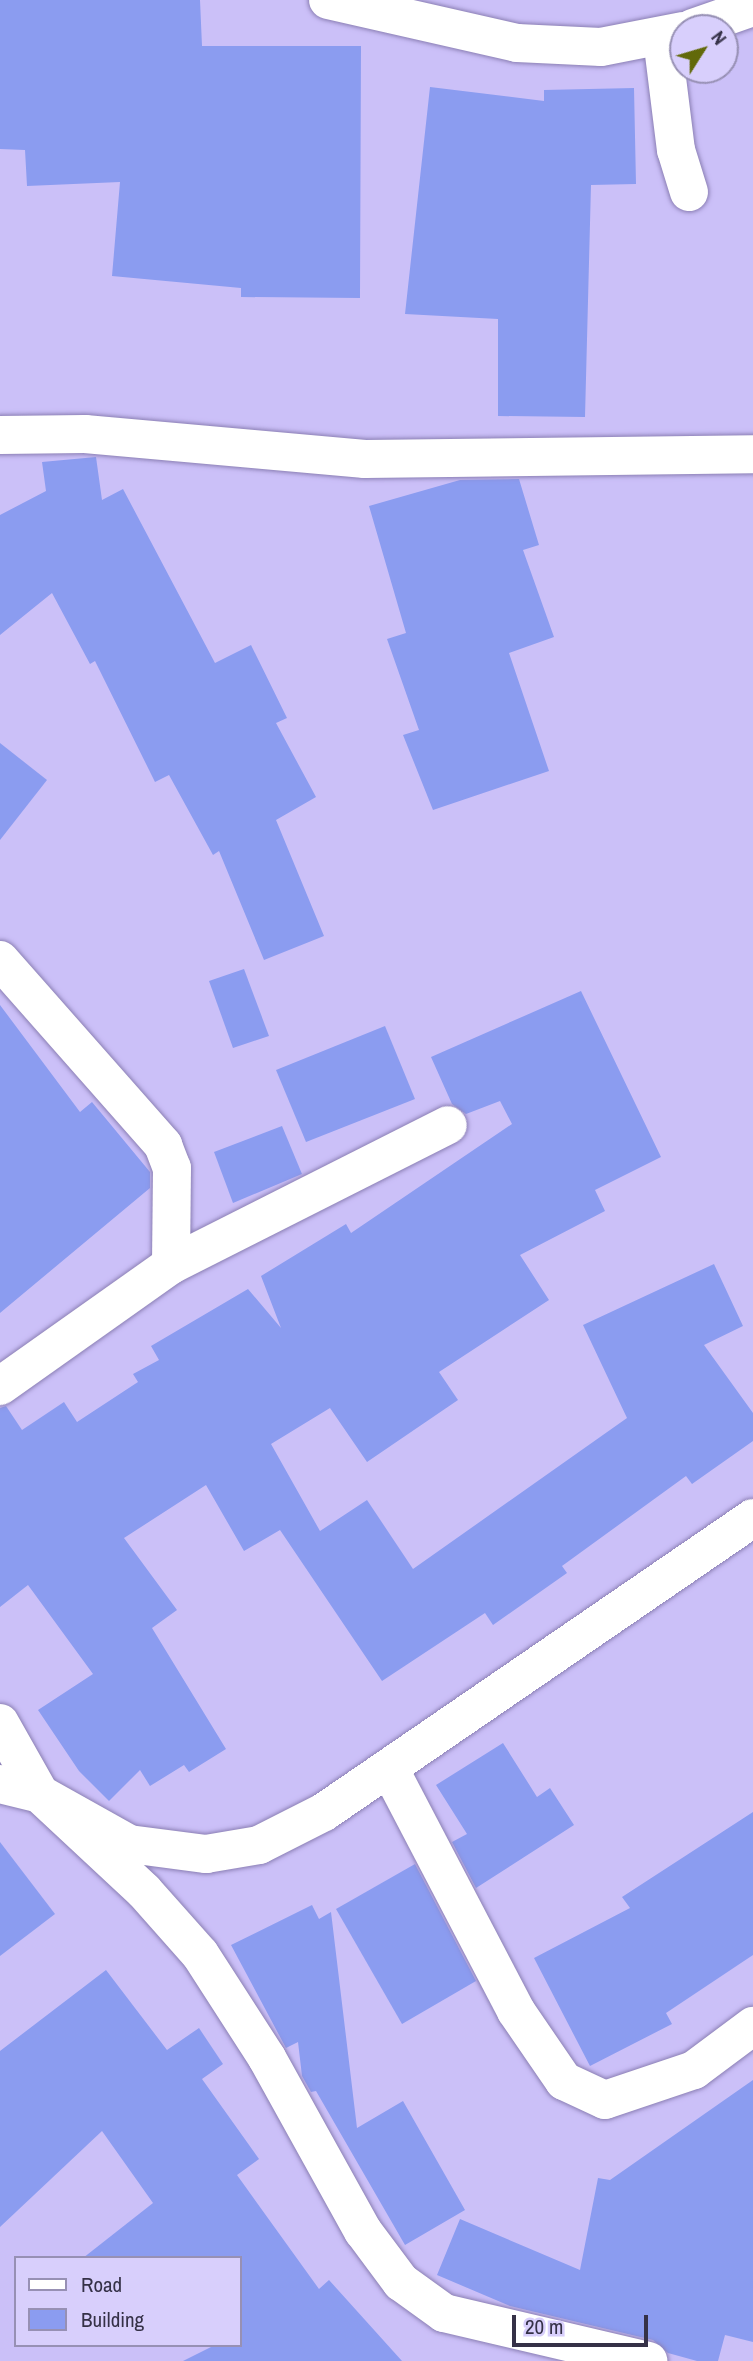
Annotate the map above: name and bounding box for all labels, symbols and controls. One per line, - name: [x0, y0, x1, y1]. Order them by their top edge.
- north arrow: [669, 14, 739, 84]
- text: N: [705, 25, 733, 50]
- legend: [14, 2256, 242, 2347]
- text: Road: [81, 2270, 122, 2299]
- scale bar: [515, 2302, 652, 2346]
- text: Building: [81, 2305, 144, 2334]
- text: 20 m: [525, 2312, 563, 2341]

